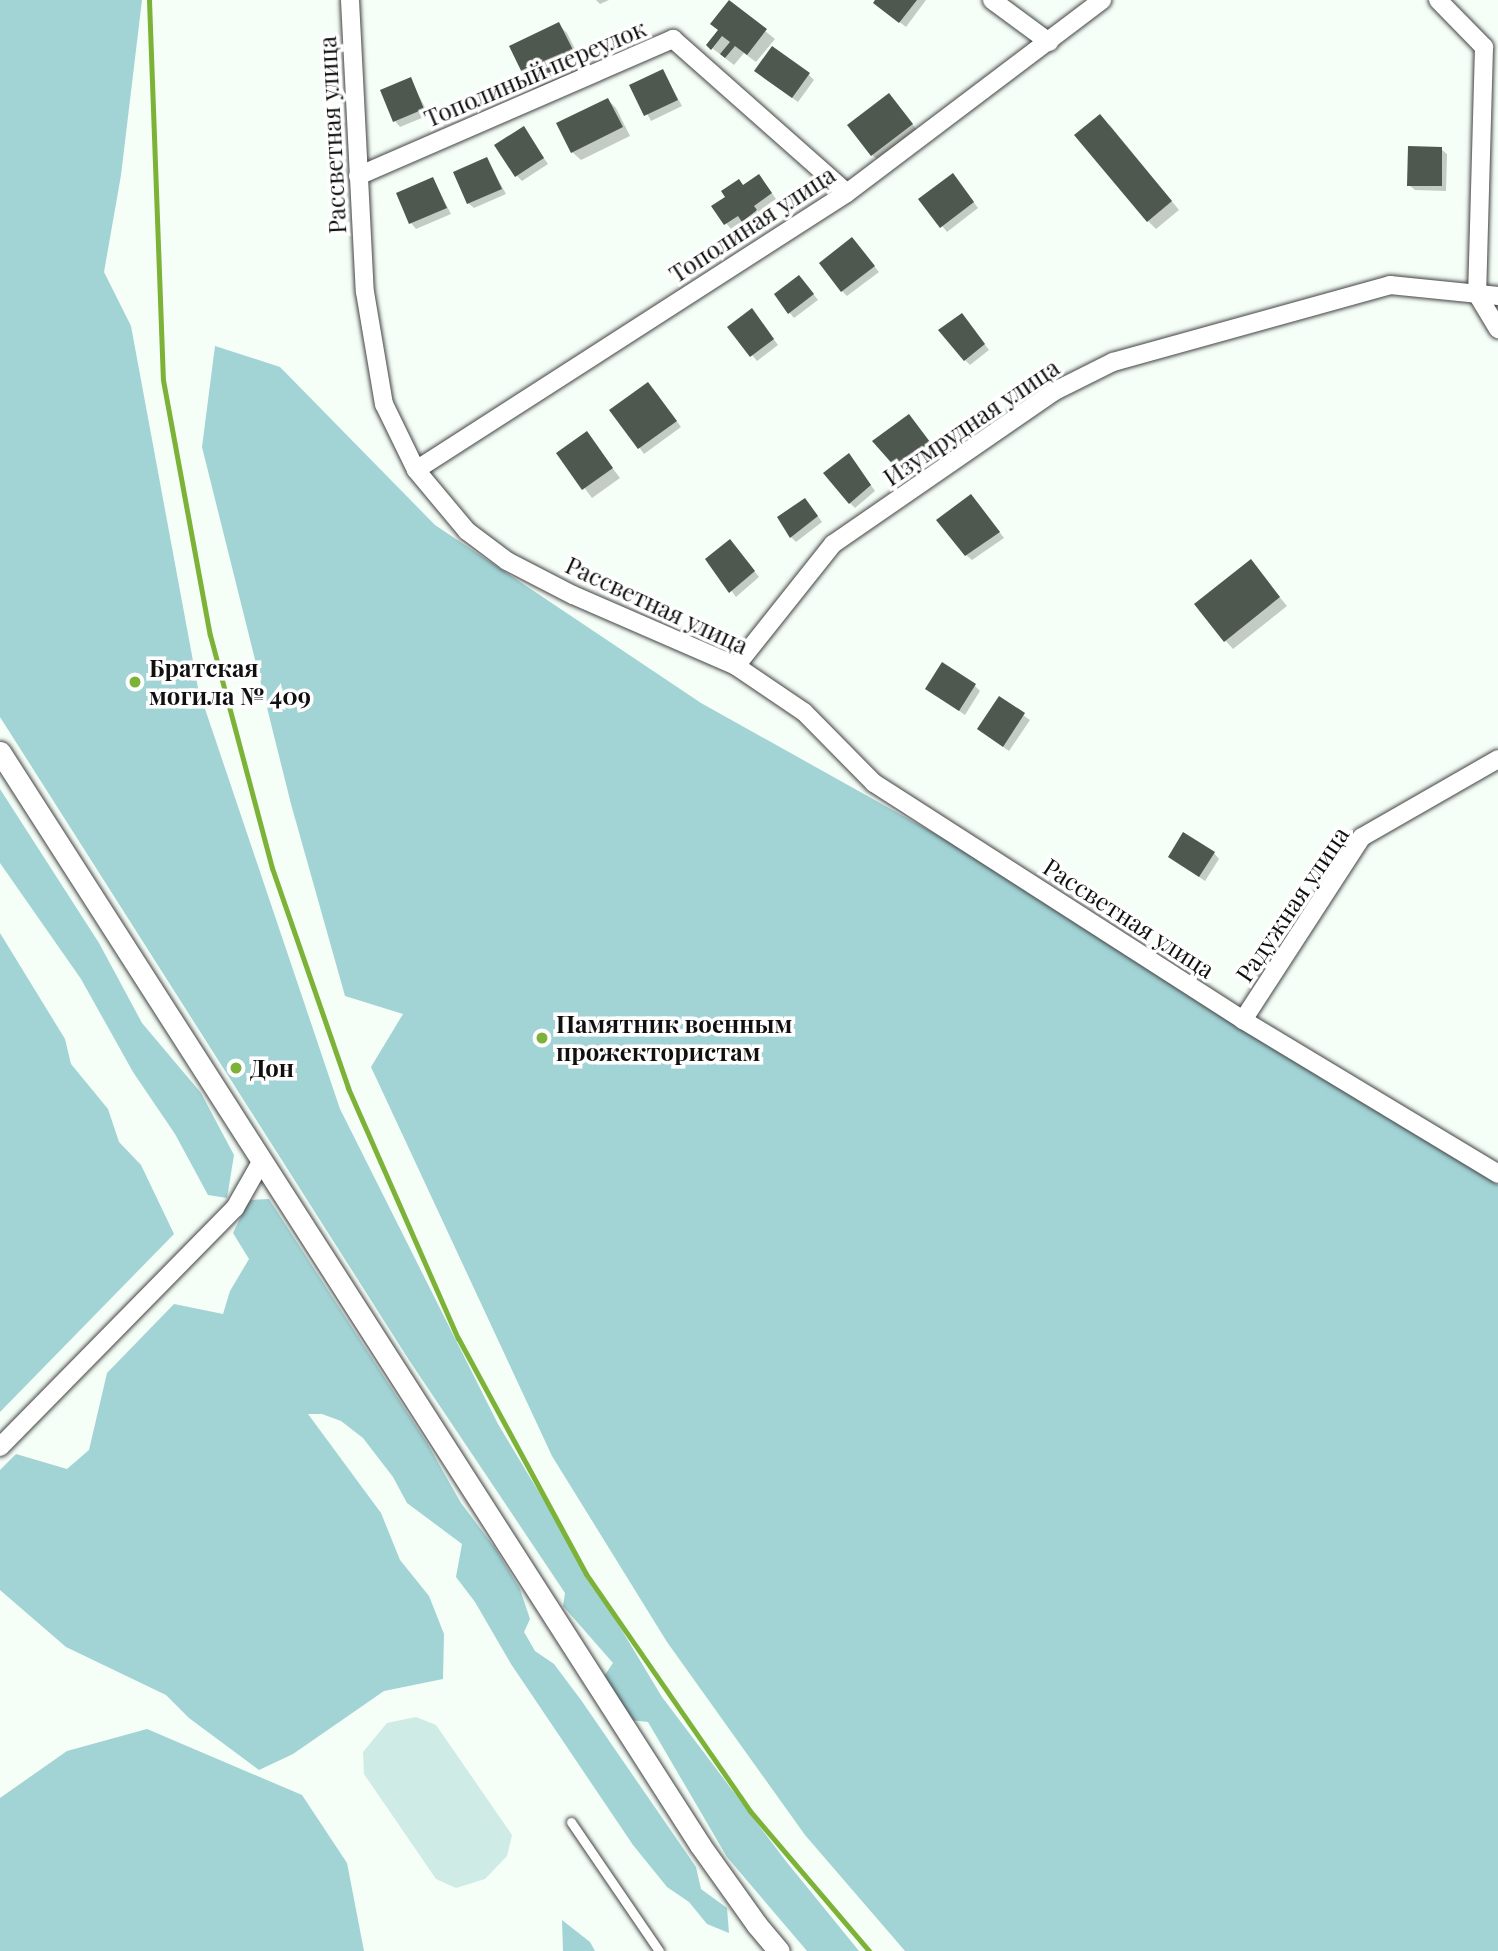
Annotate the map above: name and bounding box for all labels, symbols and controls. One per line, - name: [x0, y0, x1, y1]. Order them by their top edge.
- street label: Тополиный переулок: [420, 13, 650, 133]
- street label: Рассветная улица: [312, 35, 352, 235]
- street label: Тополиная улица: [664, 160, 840, 288]
- street label: Изумрудная улица: [878, 352, 1064, 492]
- street label: Рассветная улица: [561, 550, 753, 660]
- place label: Братская могила № 409: [149, 654, 312, 710]
- marker: Братская могила № 409: [127, 674, 143, 690]
- street label: Радужная улица: [1229, 821, 1355, 987]
- street label: Рассветная улица: [1038, 852, 1220, 984]
- place label: Памятник военным прожектористам: [556, 1010, 792, 1066]
- marker: Памятник военным прожектористам: [534, 1030, 550, 1046]
- place label: Дон: [250, 1054, 294, 1082]
- marker: Дон: [228, 1060, 244, 1076]

